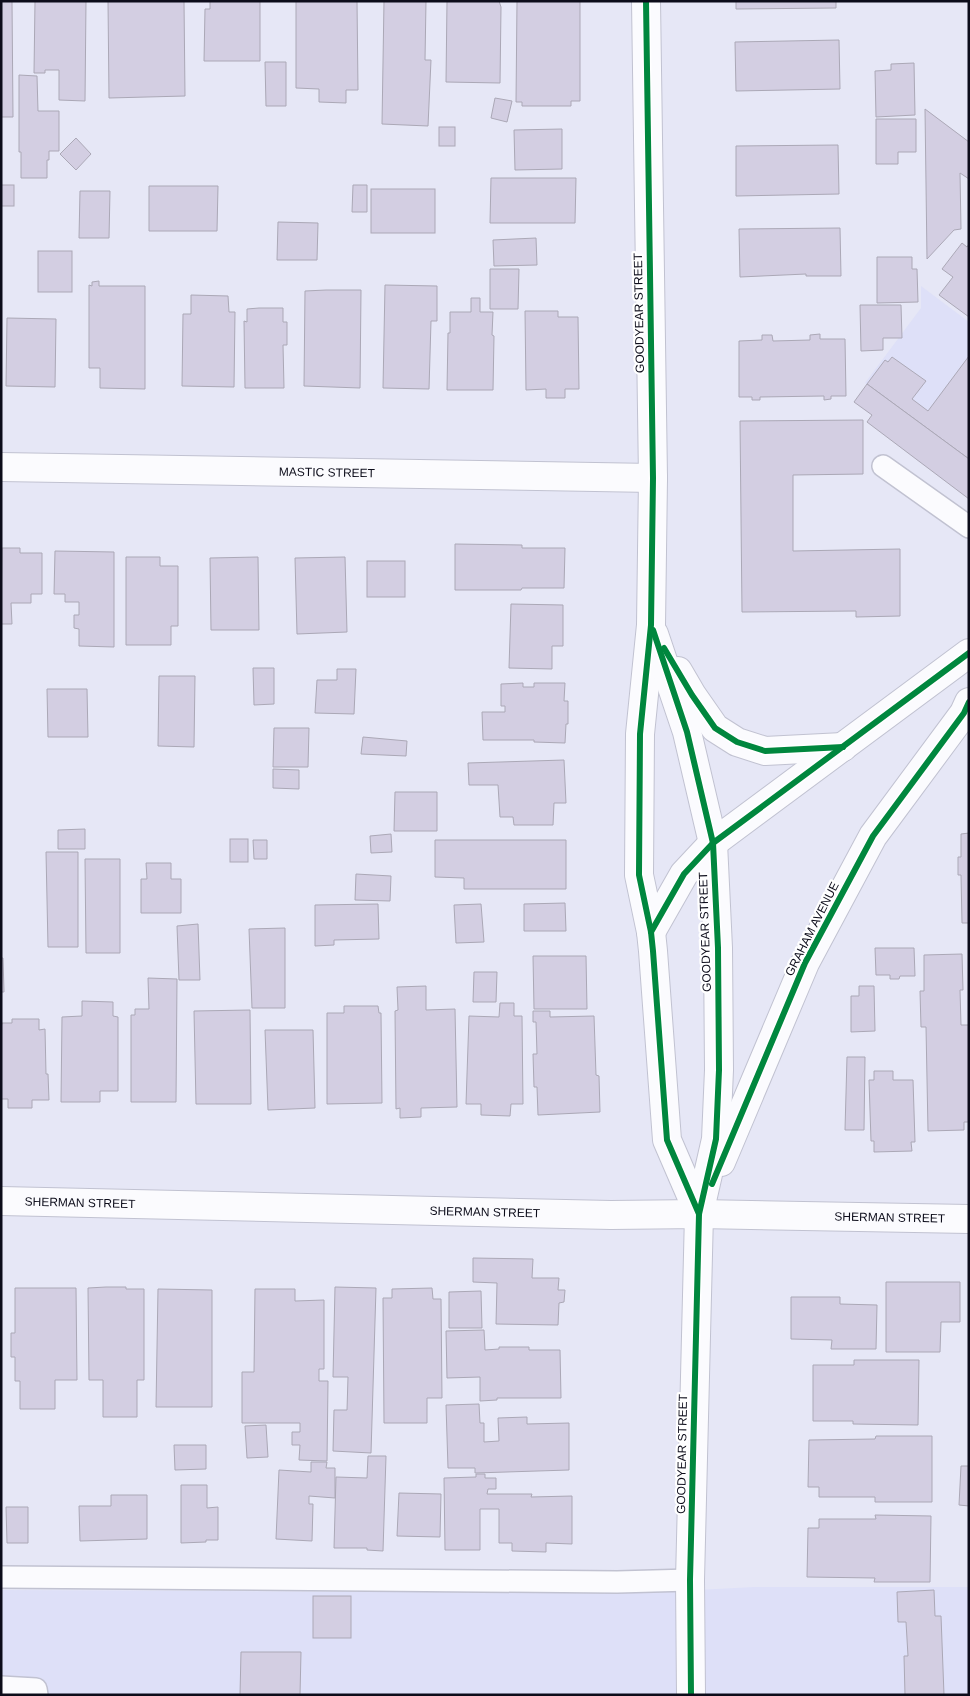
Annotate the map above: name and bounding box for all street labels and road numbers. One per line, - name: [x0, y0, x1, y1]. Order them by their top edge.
- street label: GOODYEAR STREET: [631, 252, 647, 373]
- street label: MASTIC STREET: [279, 465, 376, 480]
- street label: GOODYEAR STREET: [696, 871, 714, 992]
- street label: GRAHAM AVENUE: [782, 880, 842, 978]
- street label: SHERMAN STREET: [24, 1195, 136, 1211]
- street label: SHERMAN STREET: [429, 1204, 541, 1220]
- street label: SHERMAN STREET: [834, 1210, 946, 1226]
- street label: GOODYEAR STREET: [674, 1393, 690, 1514]

